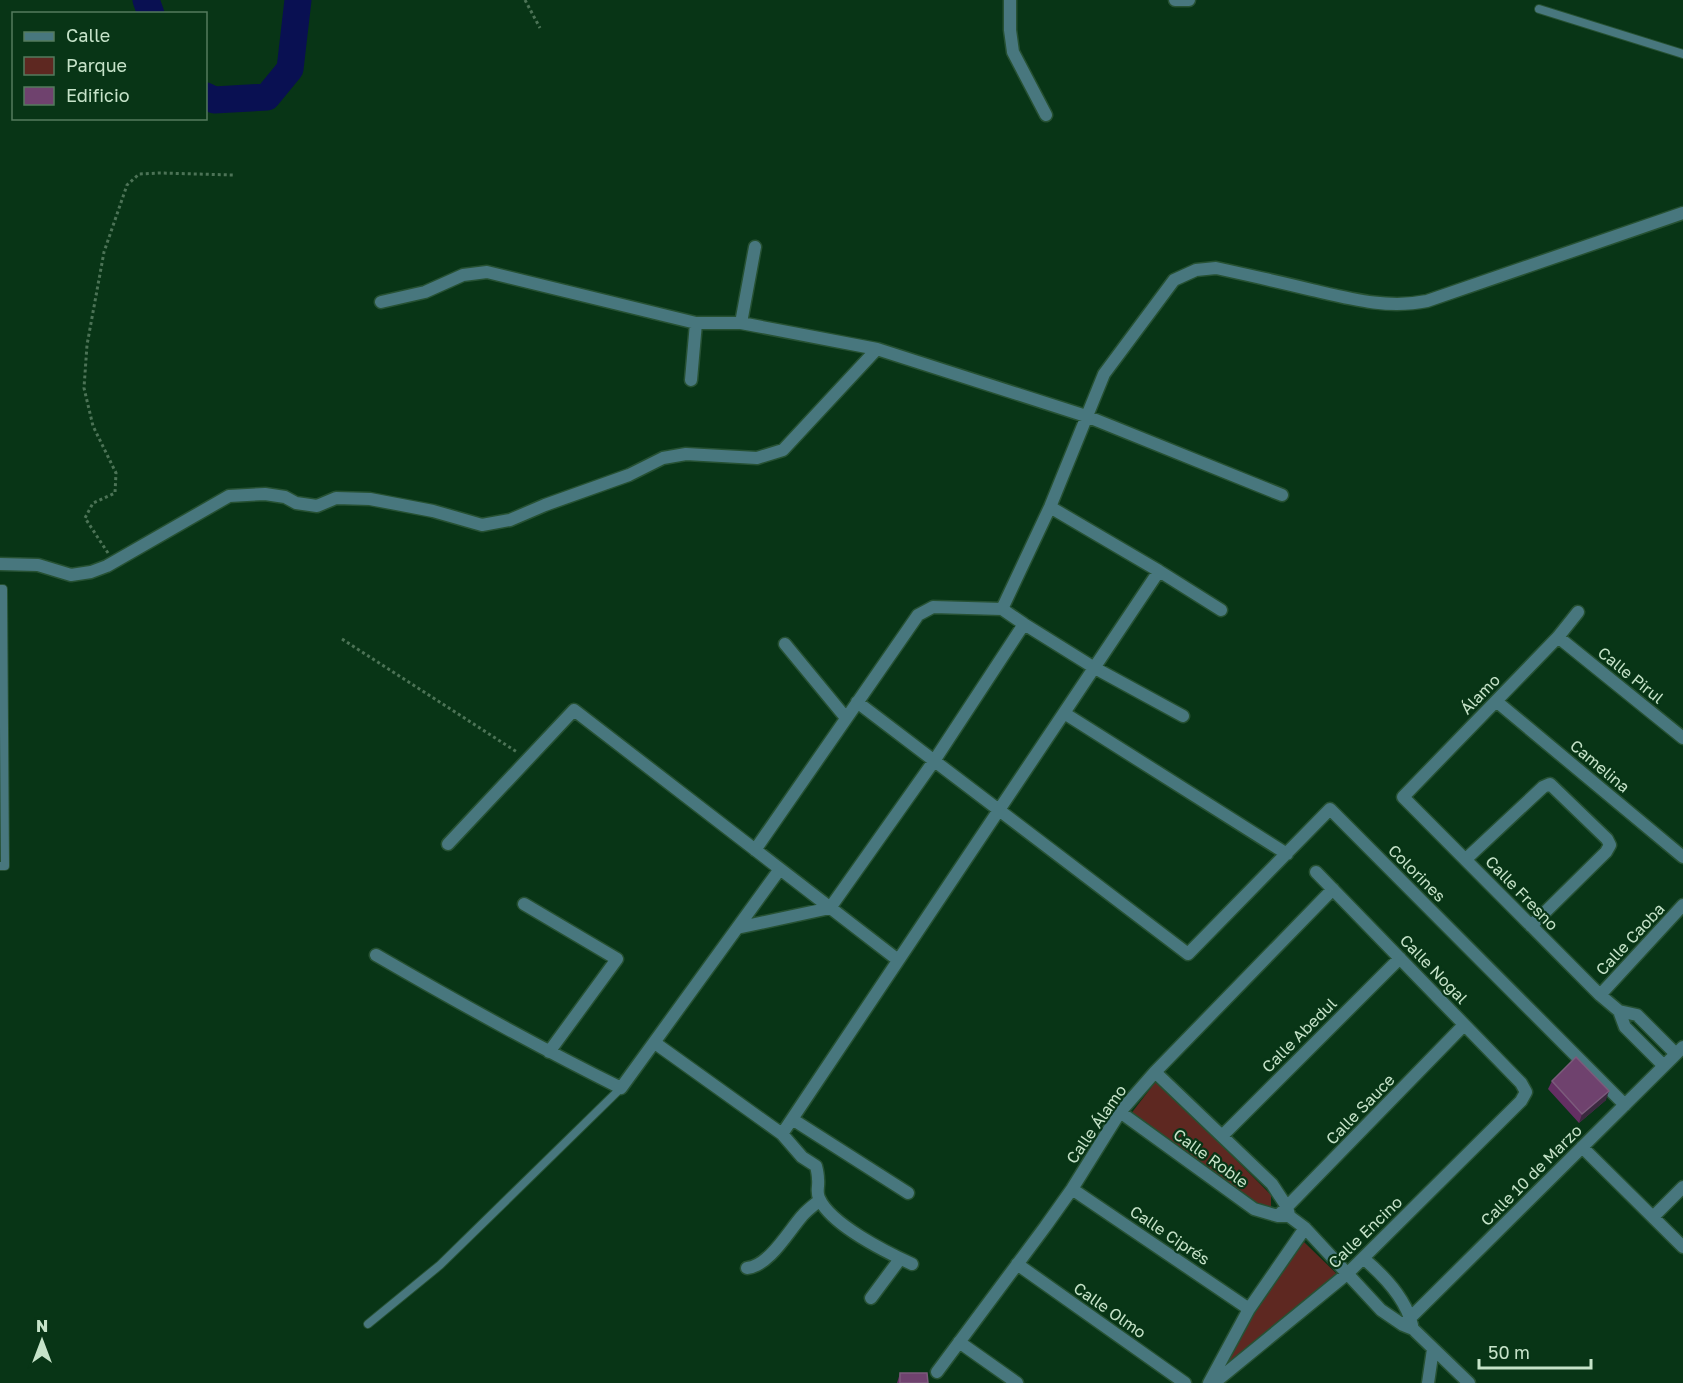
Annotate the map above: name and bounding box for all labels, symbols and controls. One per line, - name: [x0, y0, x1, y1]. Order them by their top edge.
- legend: [12, 12, 207, 120]
- text: Calle: [66, 24, 110, 46]
- text: Parque: [66, 54, 127, 76]
- text: Edificio: [66, 84, 130, 106]
- street label: Calle Pirul: [1594, 642, 1668, 708]
- street label: Álamo: [1456, 670, 1504, 718]
- street label: Camelina: [1566, 735, 1634, 797]
- street label: Colorines: [1384, 840, 1450, 906]
- street label: Calle Fresno: [1481, 851, 1563, 935]
- street label: Calle Caoba: [1591, 899, 1669, 979]
- street label: Calle Nogal: [1396, 930, 1472, 1008]
- street label: Calle Abedul: [1257, 993, 1341, 1077]
- street label: Calle Sauce: [1321, 1070, 1399, 1148]
- street label: Calle Álamo: [1062, 1081, 1130, 1167]
- street label: Calle 10 de Marzo: [1476, 1120, 1586, 1230]
- street label: Calle Roble: [1170, 1124, 1252, 1192]
- street label: Calle Encino: [1324, 1192, 1406, 1272]
- street label: Calle Ciprés: [1126, 1201, 1214, 1269]
- street label: Calle Olmo: [1070, 1278, 1150, 1342]
- north arrow: [12, 1311, 72, 1371]
- text: N: [36, 1316, 48, 1336]
- scale bar: [1479, 1332, 1592, 1370]
- text: 50 m: [1488, 1341, 1530, 1363]

